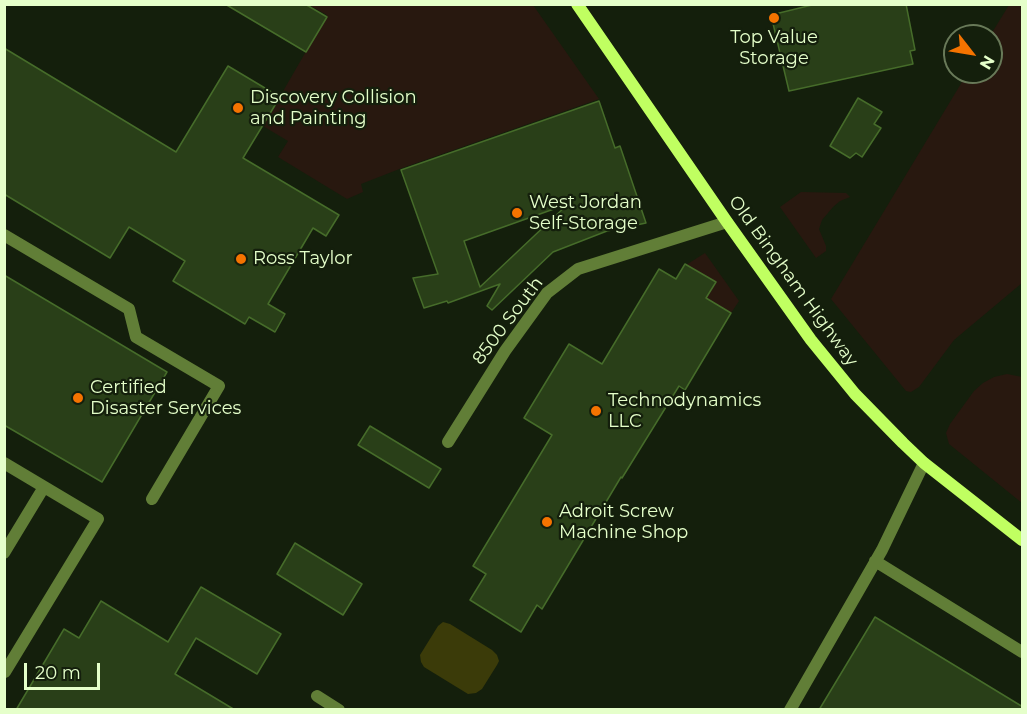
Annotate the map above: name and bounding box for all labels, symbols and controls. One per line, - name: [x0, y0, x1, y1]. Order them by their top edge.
- marker: Top Value Storage: [767, 11, 781, 25]
- north arrow: [943, 24, 1003, 84]
- place label: Top Value Storage: [730, 27, 818, 70]
- text: N: [976, 52, 999, 73]
- place label: Discovery Collision and Painting: [250, 87, 417, 130]
- marker: Discovery Collision and Painting: [231, 101, 245, 115]
- street label: Old Bingham Highway: [724, 191, 862, 371]
- place label: West Jordan Self-Storage: [529, 192, 642, 234]
- marker: West Jordan Self-Storage: [510, 206, 524, 220]
- place label: Ross Taylor: [253, 248, 353, 270]
- marker: Ross Taylor: [234, 252, 248, 266]
- street label: 8500 South: [468, 273, 548, 369]
- place label: Certified Disaster Services: [90, 377, 241, 420]
- place label: Technodynamics LLC: [608, 390, 761, 432]
- marker: Certified Disaster Services: [71, 391, 85, 405]
- marker: Technodynamics LLC: [589, 404, 603, 418]
- place label: Adroit Screw Machine Shop: [559, 501, 688, 544]
- marker: Adroit Screw Machine Shop: [540, 515, 554, 529]
- scale bar: [27, 651, 104, 689]
- text: 20 m: [35, 662, 81, 684]

